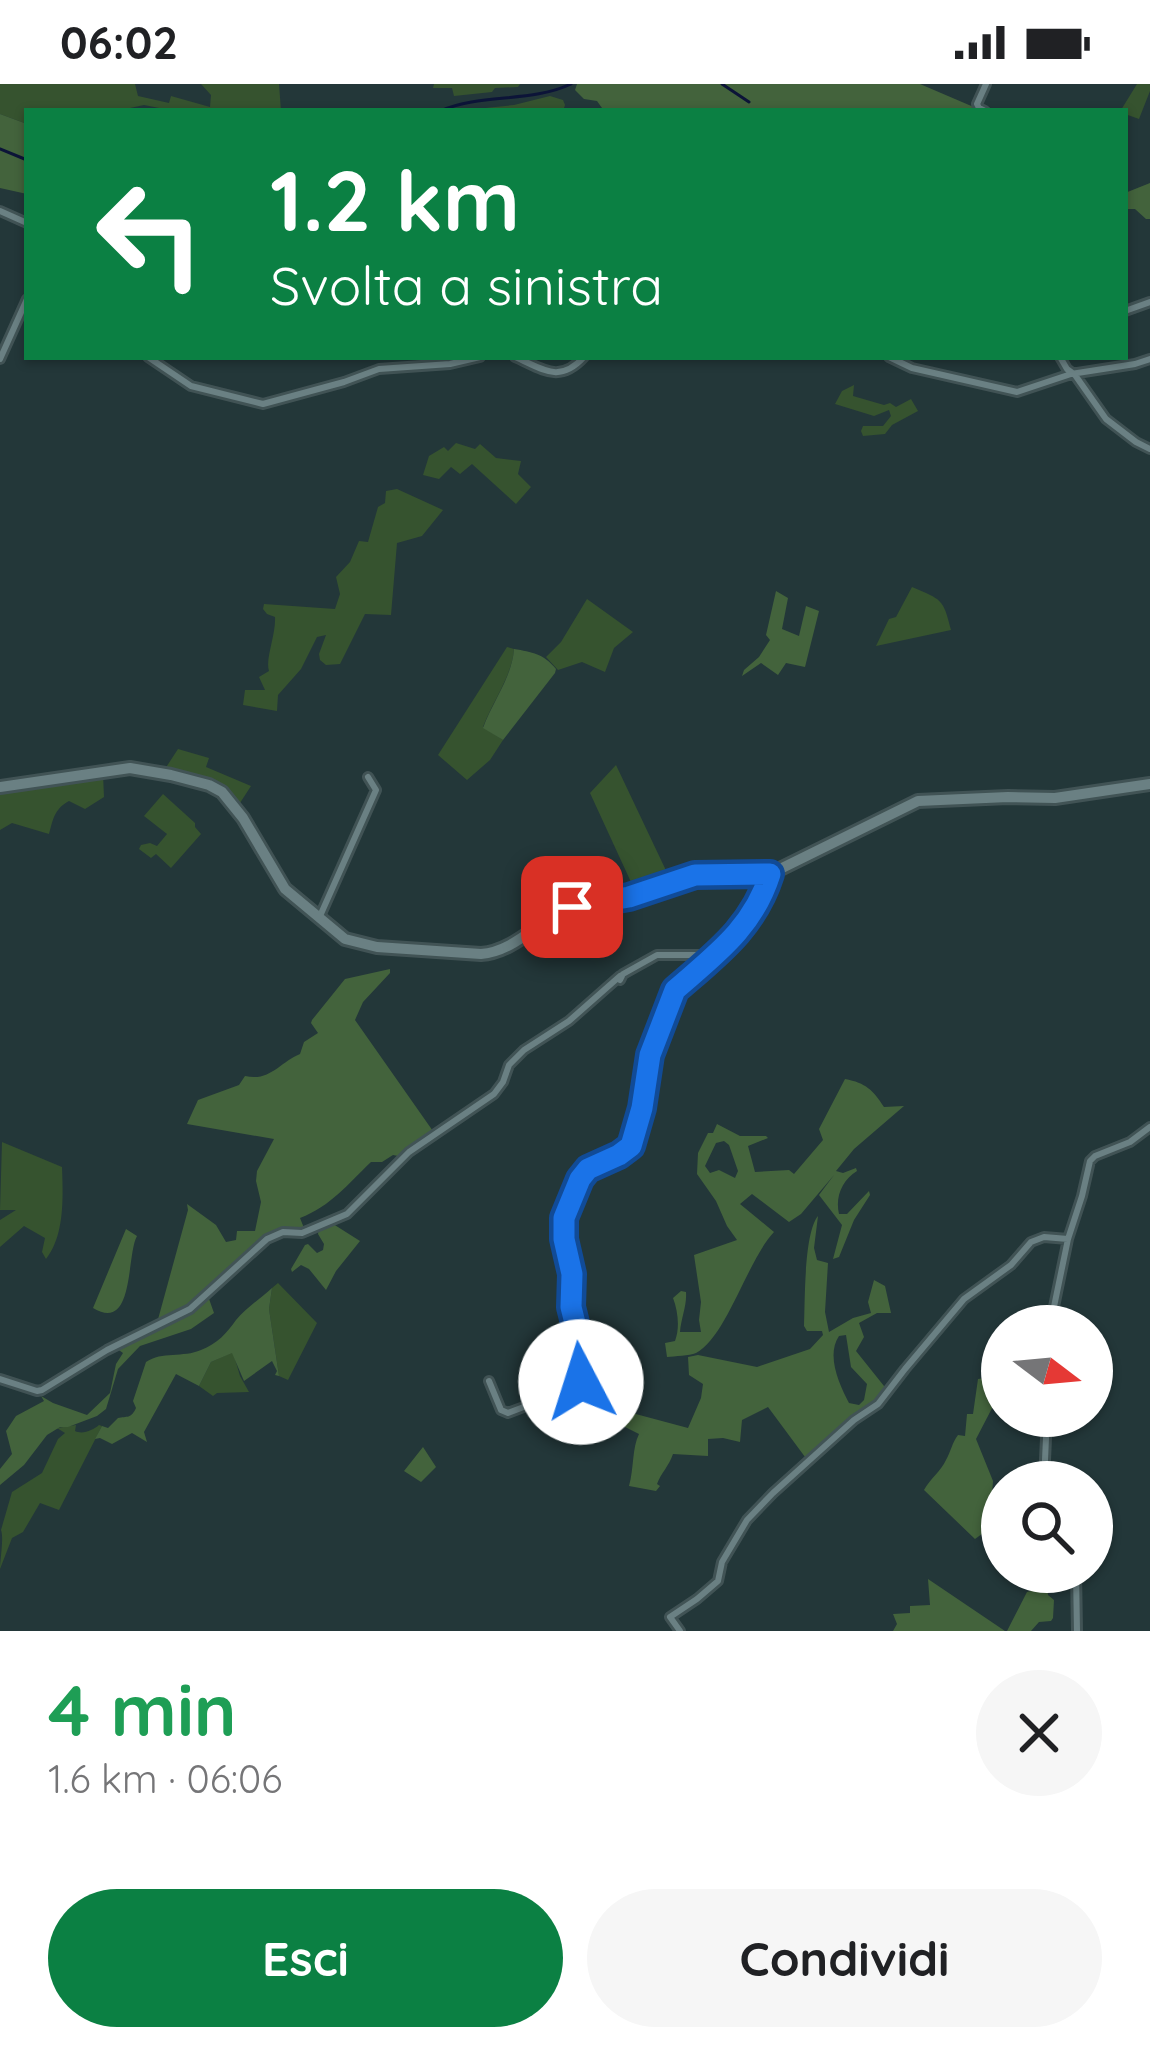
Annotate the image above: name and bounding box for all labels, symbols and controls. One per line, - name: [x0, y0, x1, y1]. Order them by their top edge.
- text: 06:02: [60, 14, 178, 70]
- text: 1.2 km: [270, 147, 520, 252]
- icon: left: [72, 156, 228, 312]
- text: Svolta a sinistra: [270, 251, 663, 319]
- pin: [521, 856, 623, 958]
- icon: arrive: [539, 874, 605, 940]
- north arrow: [981, 1305, 1113, 1437]
- map controls: [981, 1305, 1113, 1593]
- position arrow: [518, 1319, 644, 1445]
- button: search: [981, 1461, 1113, 1593]
- text: 4 min: [48, 1664, 237, 1754]
- button: close: [976, 1670, 1102, 1796]
- text: 1.6 km · 06:06: [48, 1754, 282, 1803]
- button: Esci: [48, 1889, 563, 2027]
- button: Condividi: [587, 1889, 1102, 2027]

